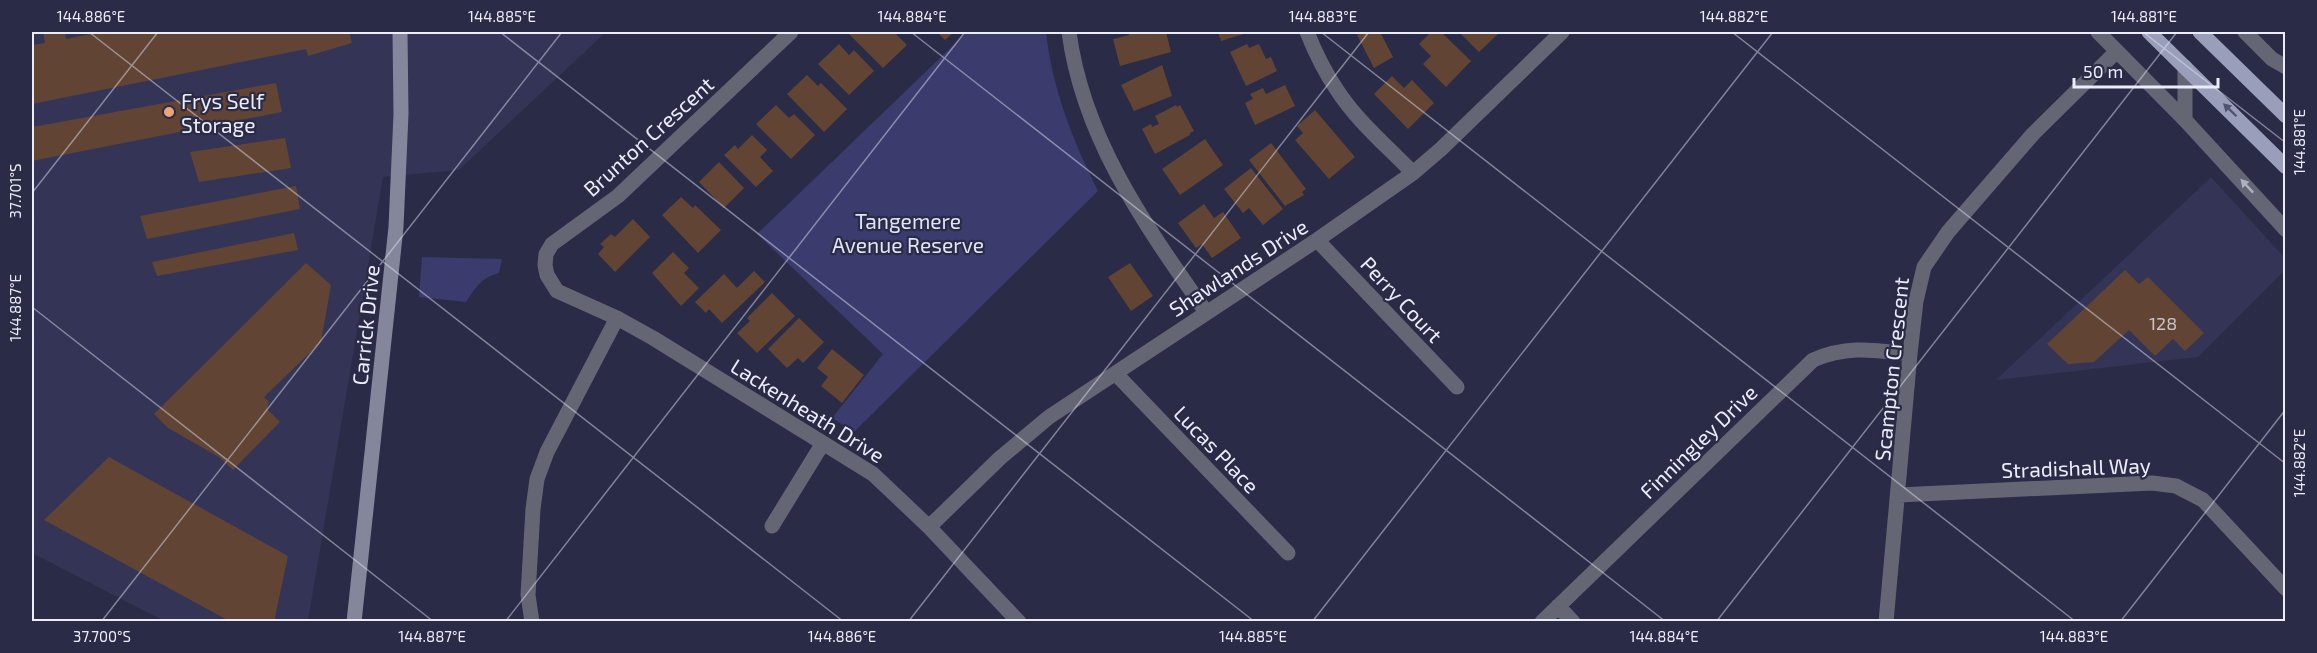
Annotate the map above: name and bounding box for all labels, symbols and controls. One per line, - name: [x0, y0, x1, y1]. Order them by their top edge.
- text: 144.886°E: [57, 7, 125, 25]
- text: 144.885°E: [468, 7, 536, 25]
- text: 144.884°E: [877, 7, 947, 25]
- text: 144.883°E: [1289, 7, 1357, 25]
- text: 144.882°E: [1700, 7, 1768, 25]
- text: 144.881°E: [2111, 7, 2177, 25]
- scale bar: [2074, 51, 2218, 89]
- text: 50 m: [2083, 60, 2123, 82]
- street label: Brunton Crescent: [578, 71, 718, 201]
- place label: Frys Self Storage: [181, 88, 265, 137]
- one-way arrow: [2223, 104, 2237, 118]
- marker: Frys Self Storage: [162, 105, 176, 119]
- text: 144.881°E: [2290, 109, 2308, 175]
- text: 37.701°S: [6, 164, 24, 218]
- one-way arrow: [2240, 180, 2254, 194]
- park label: Tangemere Avenue Reserve: [832, 208, 984, 257]
- street label: Shawlands Drive: [1164, 213, 1312, 321]
- street label: Perry Court: [1356, 251, 1448, 347]
- street label: Carrick Drive: [346, 264, 384, 386]
- text: 144.887°E: [6, 274, 24, 342]
- street label: Scampton Crescent: [1869, 276, 1913, 462]
- house number: 128: [2149, 312, 2177, 334]
- street label: Lackenheath Drive: [727, 353, 889, 467]
- street label: Finningley Drive: [1634, 379, 1762, 503]
- street label: Lucas Place: [1169, 400, 1265, 498]
- text: 144.882°E: [2290, 429, 2308, 497]
- street label: Stradishall Way: [2001, 452, 2151, 482]
- text: 37.700°S: [73, 627, 131, 645]
- text: 144.887°E: [398, 627, 466, 645]
- text: 144.886°E: [808, 627, 876, 645]
- text: 144.885°E: [1219, 627, 1287, 645]
- text: 144.884°E: [1629, 627, 1699, 645]
- text: 144.883°E: [2040, 627, 2108, 645]

